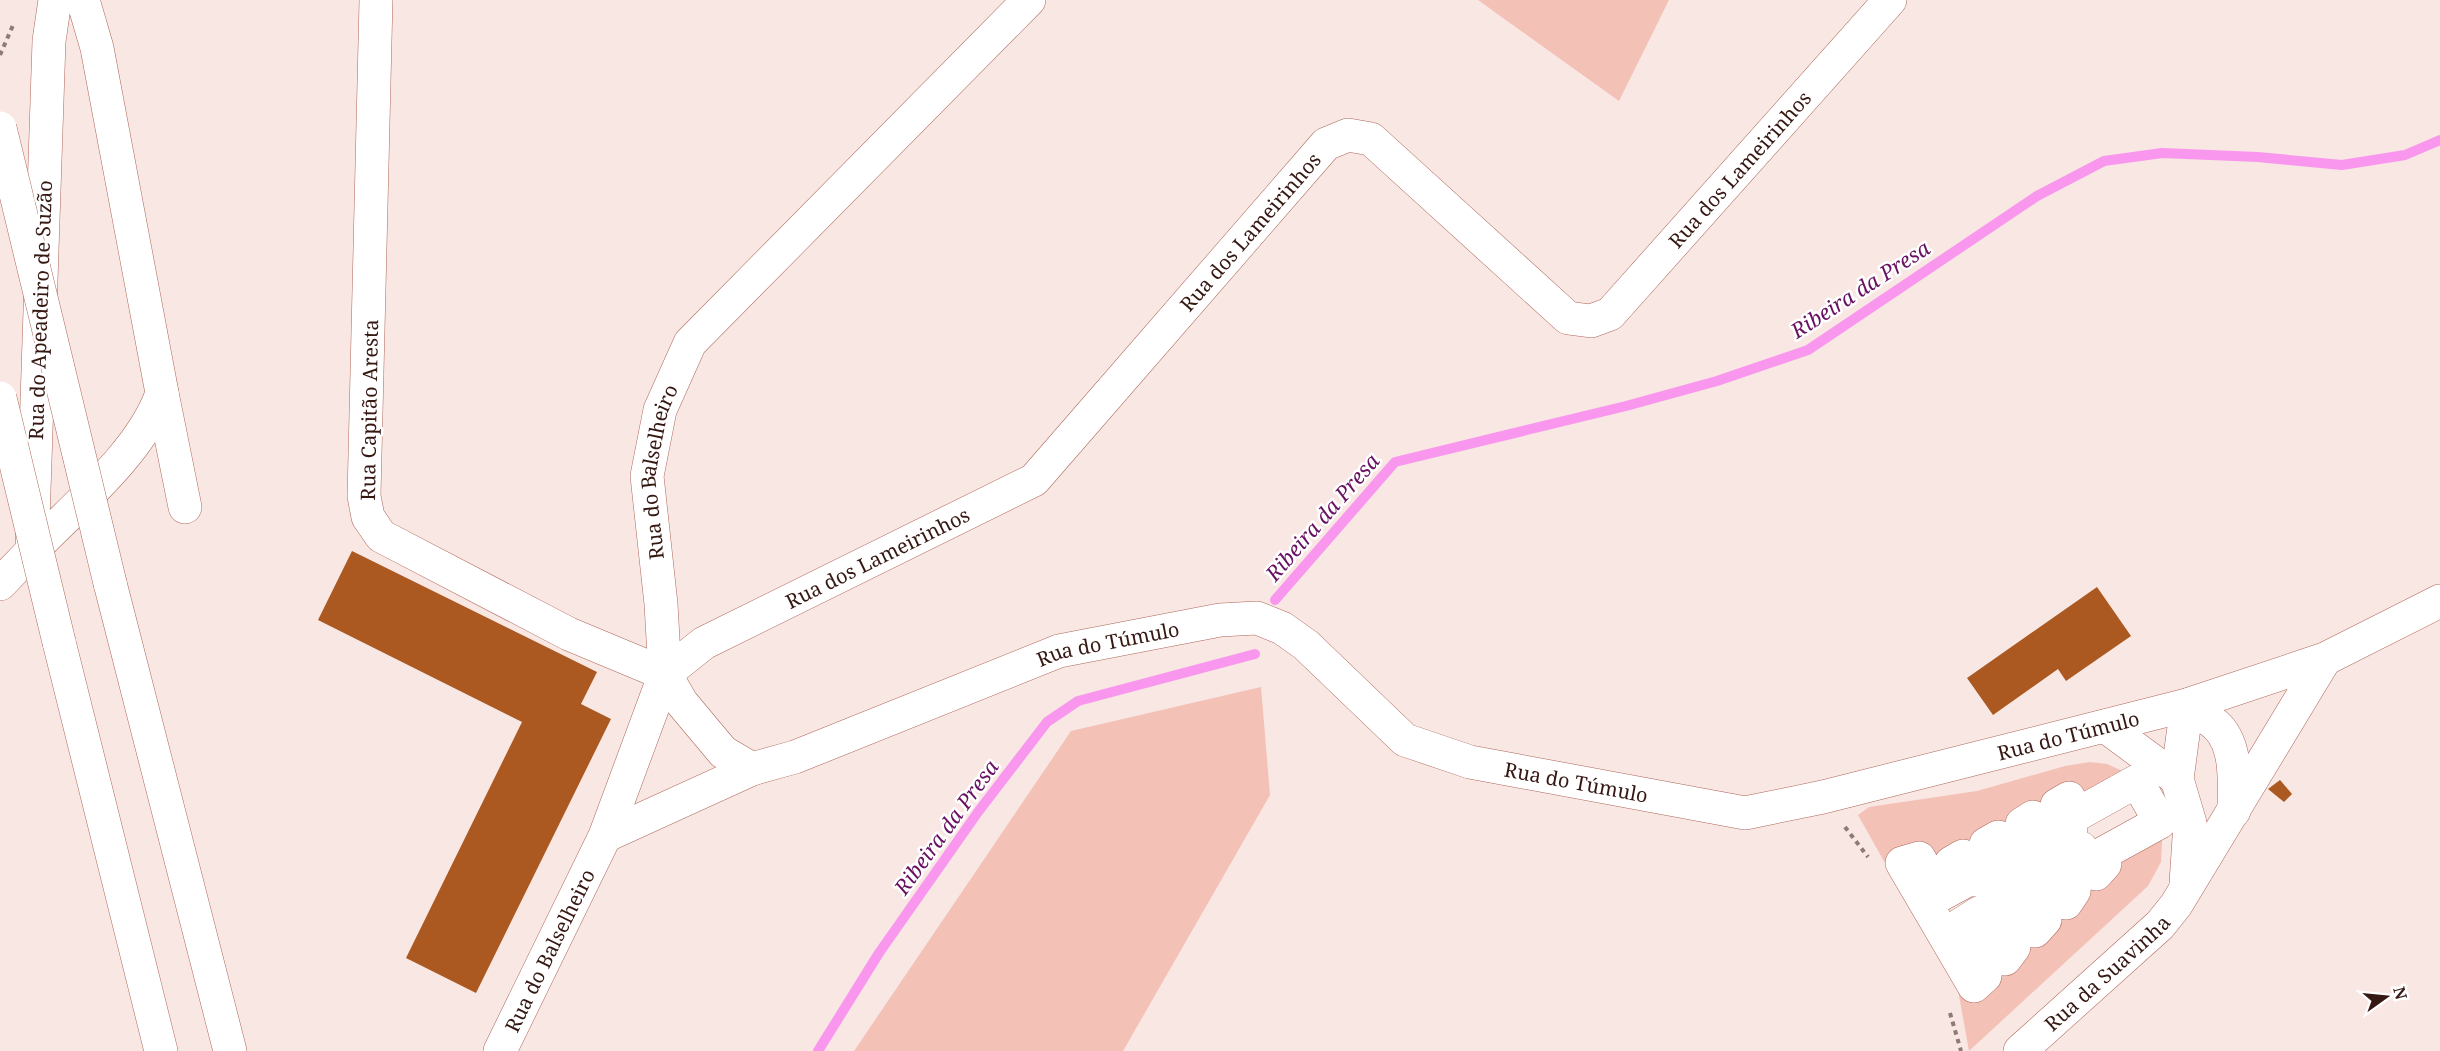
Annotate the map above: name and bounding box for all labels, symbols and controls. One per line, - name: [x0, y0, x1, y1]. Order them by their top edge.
- street label: Rua dos Lameirinhos: [1662, 85, 1817, 253]
- street label: Rua dos Lameirinhos: [1173, 146, 1326, 317]
- street label: Rua do Apeadeiro de Suzão: [22, 180, 58, 440]
- water label: Ribeira da Presa: [1784, 233, 1936, 345]
- street label: Rua Capitão Aresta: [354, 319, 384, 501]
- street label: Rua do Balselheiro: [634, 380, 683, 561]
- water label: Ribeira da Presa: [1258, 447, 1386, 587]
- street label: Rua dos Lameirinhos: [781, 501, 974, 614]
- street label: Rua do Túmulo: [1032, 615, 1182, 672]
- street label: Rua do Túmulo: [1994, 704, 2142, 766]
- water label: Ribeira da Presa: [887, 753, 1005, 901]
- street label: Rua do Túmulo: [1502, 755, 1650, 808]
- street label: Rua do Balselheiro: [498, 864, 600, 1037]
- street label: Rua da Suavinha: [2038, 910, 2176, 1037]
- north arrow: [2356, 967, 2416, 1027]
- text: N: [2388, 984, 2413, 1002]

